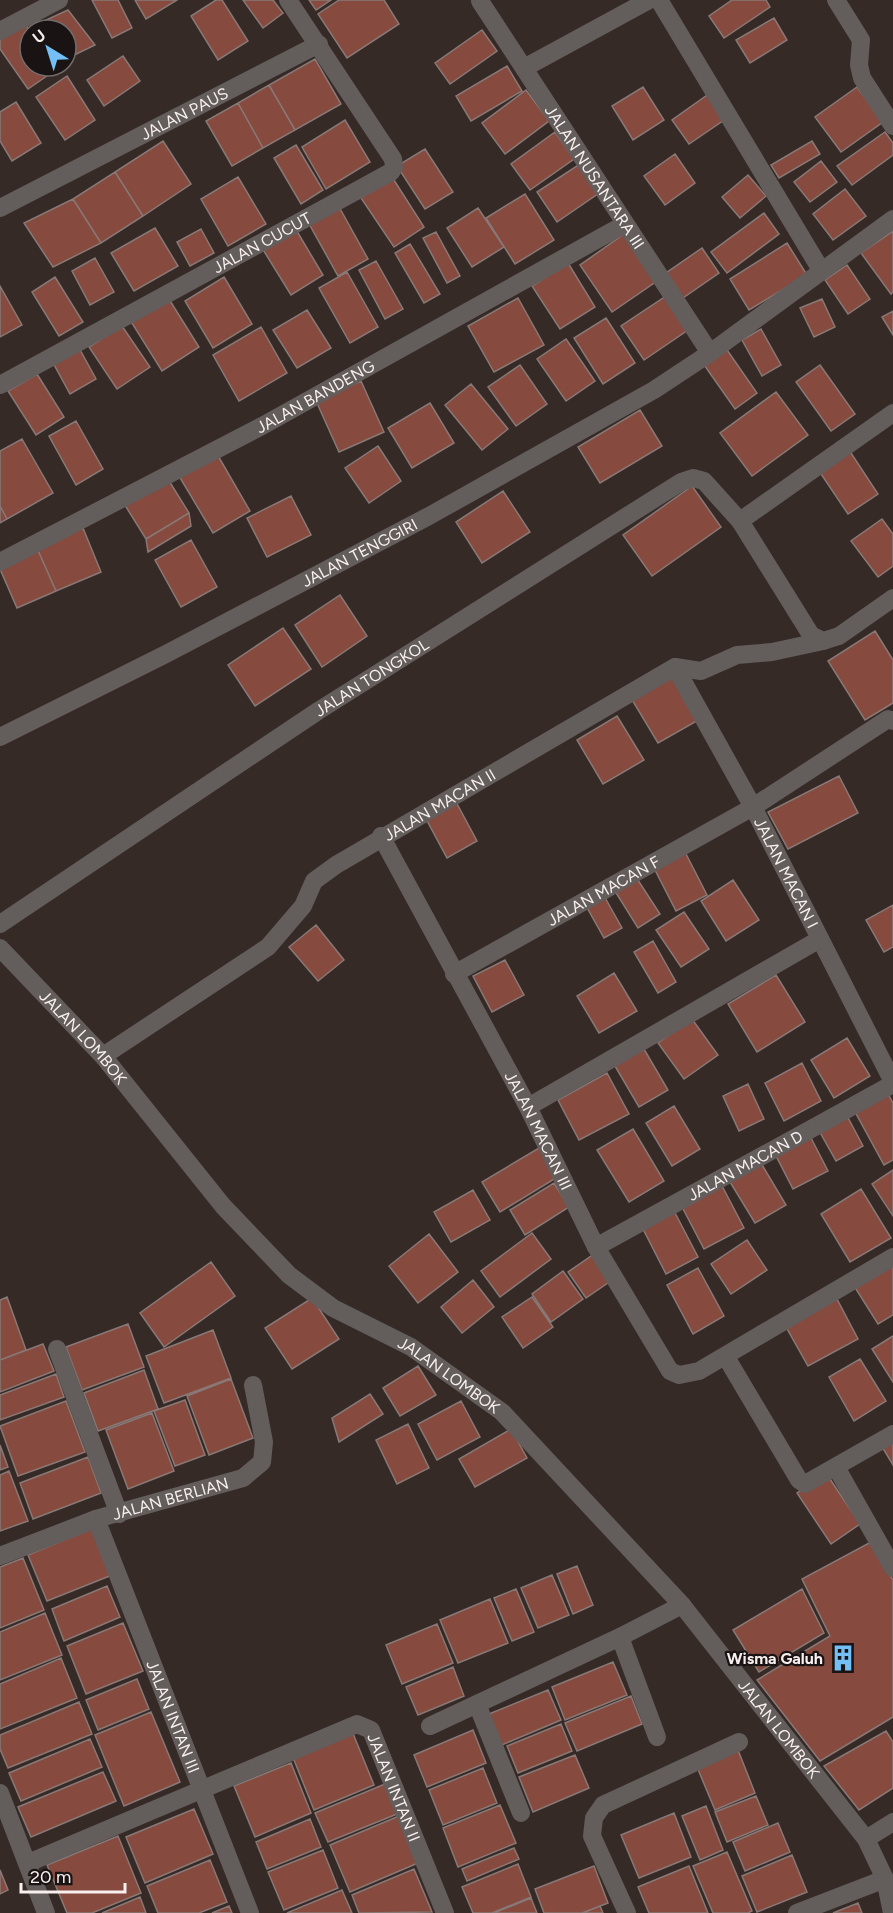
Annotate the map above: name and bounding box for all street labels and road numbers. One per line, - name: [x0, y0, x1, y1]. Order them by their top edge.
- street label: JALAN PAUS: [137, 83, 231, 144]
- street label: JALAN NUSANTARA III: [541, 102, 648, 253]
- street label: JALAN CUCUT: [210, 208, 314, 277]
- street label: JALAN BANDENG: [253, 356, 378, 437]
- street label: JALAN TENGGIRI: [298, 515, 421, 591]
- street label: JALAN TONGKOL: [311, 634, 433, 721]
- street label: JALAN MACAN II: [380, 765, 499, 845]
- street label: JALAN MACAN I: [750, 814, 822, 931]
- street label: JALAN MACAN F: [544, 852, 663, 930]
- street label: JALAN LOMBOK: [35, 986, 131, 1088]
- street label: JALAN MACAN III: [500, 1068, 576, 1193]
- street label: JALAN MACAN D: [684, 1126, 806, 1205]
- street label: JALAN LOMBOK: [395, 1333, 504, 1418]
- street label: JALAN BERLIAN: [110, 1474, 231, 1524]
- street label: JALAN INTAN III: [142, 1658, 203, 1776]
- street label: JALAN LOMBOK: [734, 1676, 824, 1782]
- street label: JALAN INTAN II: [363, 1730, 424, 1844]

